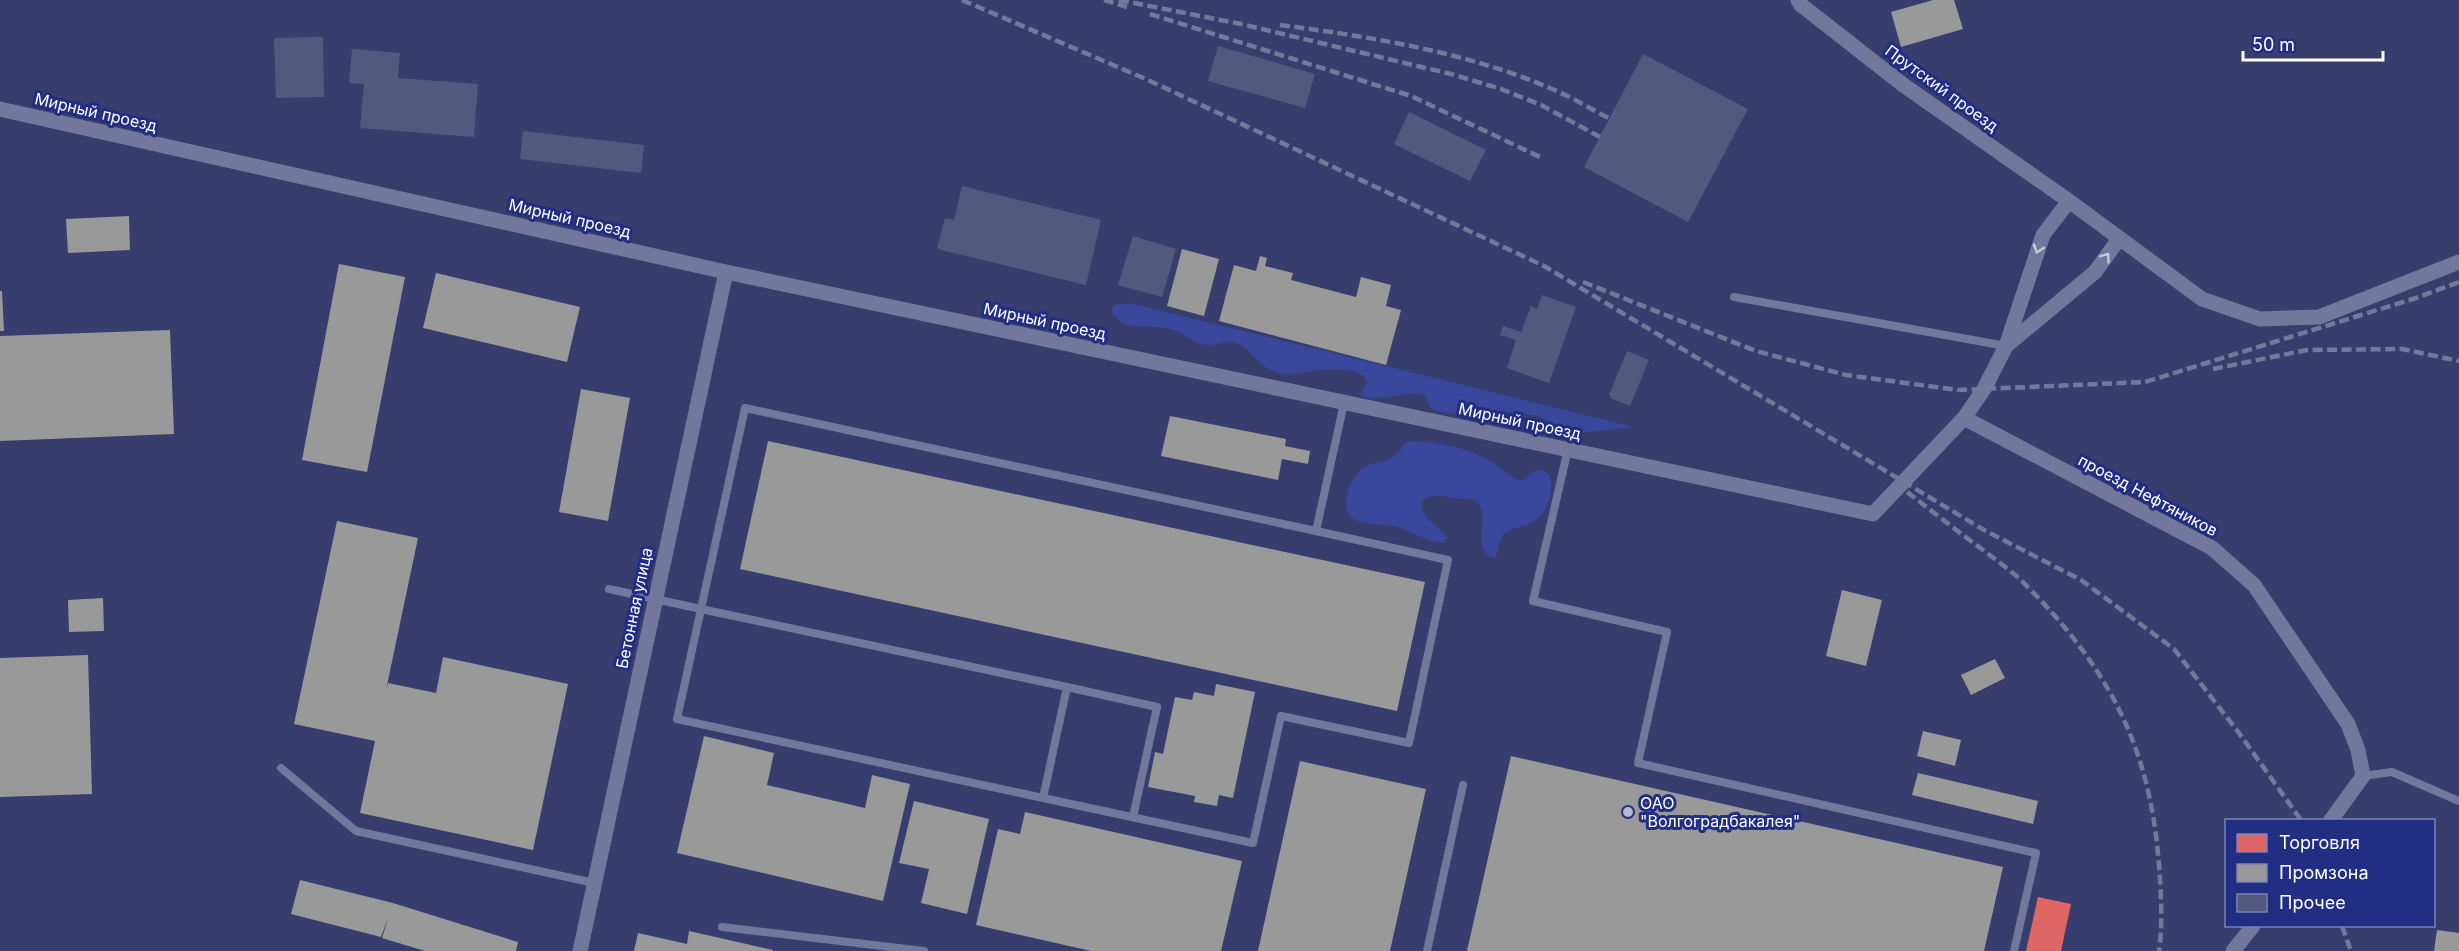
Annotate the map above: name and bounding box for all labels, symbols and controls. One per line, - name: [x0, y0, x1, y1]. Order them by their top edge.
- scale bar: [2243, 24, 2382, 62]
- text: 50 m: [2252, 34, 2295, 55]
- street label: Прутский проезд: [1881, 40, 2003, 136]
- street label: Мирный проезд: [33, 88, 159, 136]
- street label: Мирный проезд: [507, 194, 633, 242]
- one-way arrow: [2033, 243, 2045, 254]
- one-way arrow: [2098, 253, 2109, 264]
- street label: Мирный проезд: [982, 298, 1108, 344]
- street label: Мирный проезд: [1457, 398, 1583, 444]
- street label: проезд Нефтяников: [2075, 450, 2221, 540]
- street label: Бетонная улица: [611, 546, 657, 670]
- place label: ОАО "Волгоградбакалея": [1640, 793, 1800, 831]
- marker: ОАО "Волгоградбакалея": [1621, 805, 1635, 819]
- legend: [2225, 819, 2435, 927]
- text: Торговля: [2279, 832, 2360, 853]
- text: Промзона: [2279, 862, 2369, 883]
- text: Прочее: [2279, 892, 2346, 913]

